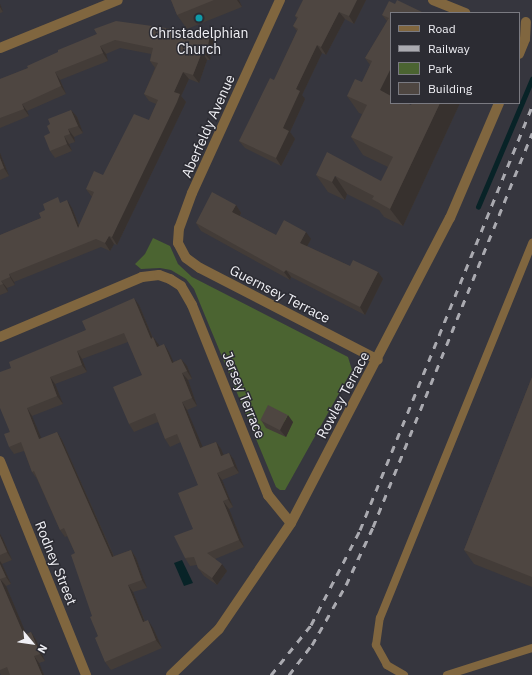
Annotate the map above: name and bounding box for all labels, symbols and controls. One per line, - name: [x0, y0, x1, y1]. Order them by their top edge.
- legend: [390, 12, 520, 104]
- marker: Christadelphian Church: [194, 13, 204, 23]
- text: Road: [428, 21, 456, 36]
- place label: Christadelphian Church: [149, 25, 249, 58]
- text: Railway: [428, 41, 470, 56]
- text: Park: [428, 61, 452, 76]
- street label: Aberfeldy Avenue: [178, 72, 238, 180]
- text: Building: [428, 81, 472, 96]
- street label: Guernsey Terrace: [227, 261, 333, 327]
- street label: Jersey Terrace: [219, 349, 269, 441]
- street label: Rowley Terrace: [313, 349, 373, 441]
- street label: Rodney Street: [32, 519, 80, 607]
- north arrow: [12, 623, 52, 663]
- text: N: [34, 642, 51, 656]

